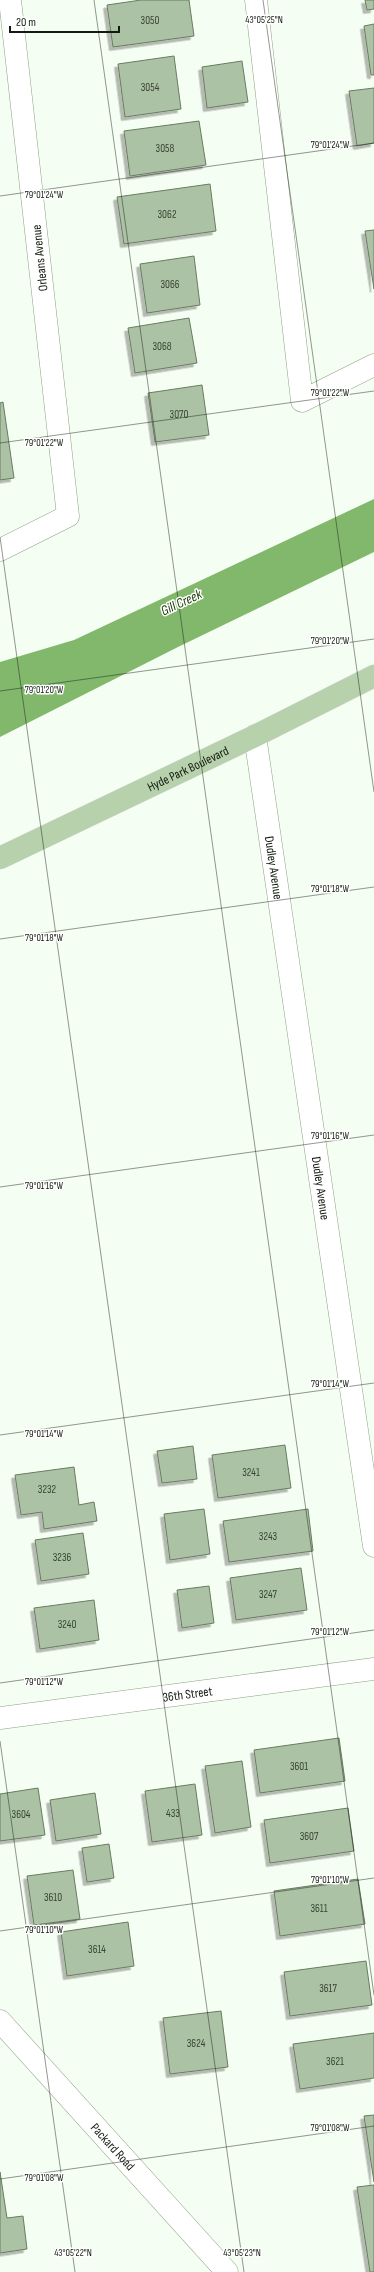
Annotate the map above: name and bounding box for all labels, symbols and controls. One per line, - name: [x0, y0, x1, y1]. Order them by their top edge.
- scale bar: [10, 8, 119, 34]
- house number: 3050: [141, 14, 160, 27]
- text: 43°05'25"N: [245, 14, 283, 26]
- text: 20 m: [16, 15, 36, 30]
- house number: 3054: [141, 81, 160, 94]
- text: 79°01'24"W: [311, 139, 350, 151]
- house number: 3058: [156, 142, 175, 155]
- text: 79°01'24"W: [25, 189, 64, 201]
- house number: 3062: [158, 208, 177, 221]
- street label: Orleans Avenue: [29, 224, 51, 292]
- house number: 3066: [160, 278, 180, 291]
- house number: 3068: [152, 340, 172, 353]
- text: 79°01'22"W: [311, 387, 350, 399]
- house number: 3070: [170, 408, 188, 421]
- text: 79°01'22"W: [25, 437, 64, 449]
- water label: Gill Creek: [158, 585, 205, 619]
- text: 79°01'20"W: [311, 635, 350, 647]
- text: 79°01'20"W: [25, 684, 64, 696]
- street label: Hyde Park Boulevard: [145, 743, 231, 795]
- street label: Dudley Avenue: [261, 835, 286, 900]
- text: 79°01'18"W: [311, 883, 349, 895]
- text: 79°01'18"W: [25, 932, 63, 944]
- text: 79°01'16"W: [311, 1130, 350, 1142]
- street label: Dudley Avenue: [308, 1156, 333, 1221]
- text: 79°01'16"W: [25, 1180, 64, 1192]
- text: 79°01'14"W: [311, 1378, 349, 1390]
- text: 79°01'14"W: [25, 1428, 63, 1440]
- house number: 3241: [242, 1466, 260, 1479]
- house number: 3232: [38, 1483, 57, 1496]
- house number: 3243: [259, 1530, 278, 1543]
- house number: 3236: [53, 1551, 71, 1564]
- house number: 3247: [259, 1588, 278, 1601]
- house number: 3240: [58, 1618, 76, 1631]
- text: 79°01'12"W: [311, 1626, 349, 1638]
- text: 79°01'12"W: [25, 1676, 63, 1688]
- street label: 36th Street: [162, 1683, 214, 1706]
- house number: 3601: [290, 1760, 308, 1773]
- house number: 433: [166, 1807, 180, 1820]
- house number: 3604: [12, 1808, 31, 1821]
- house number: 3607: [300, 1830, 319, 1843]
- text: 79°01'10"W: [311, 1874, 350, 1886]
- house number: 3610: [44, 1891, 62, 1904]
- house number: 3611: [310, 1902, 328, 1915]
- text: 79°01'10"W: [25, 1924, 64, 1936]
- house number: 3614: [88, 1943, 106, 1956]
- house number: 3617: [319, 1982, 337, 1995]
- house number: 3624: [187, 2037, 206, 2050]
- house number: 3621: [326, 2055, 344, 2068]
- street label: Packard Road: [87, 2120, 138, 2174]
- text: 79°01'08"W: [311, 2122, 350, 2134]
- text: 79°01'08"W: [25, 2172, 64, 2184]
- text: 43°05'22"N: [54, 2247, 92, 2259]
- text: 43°05'23"N: [223, 2247, 261, 2259]

